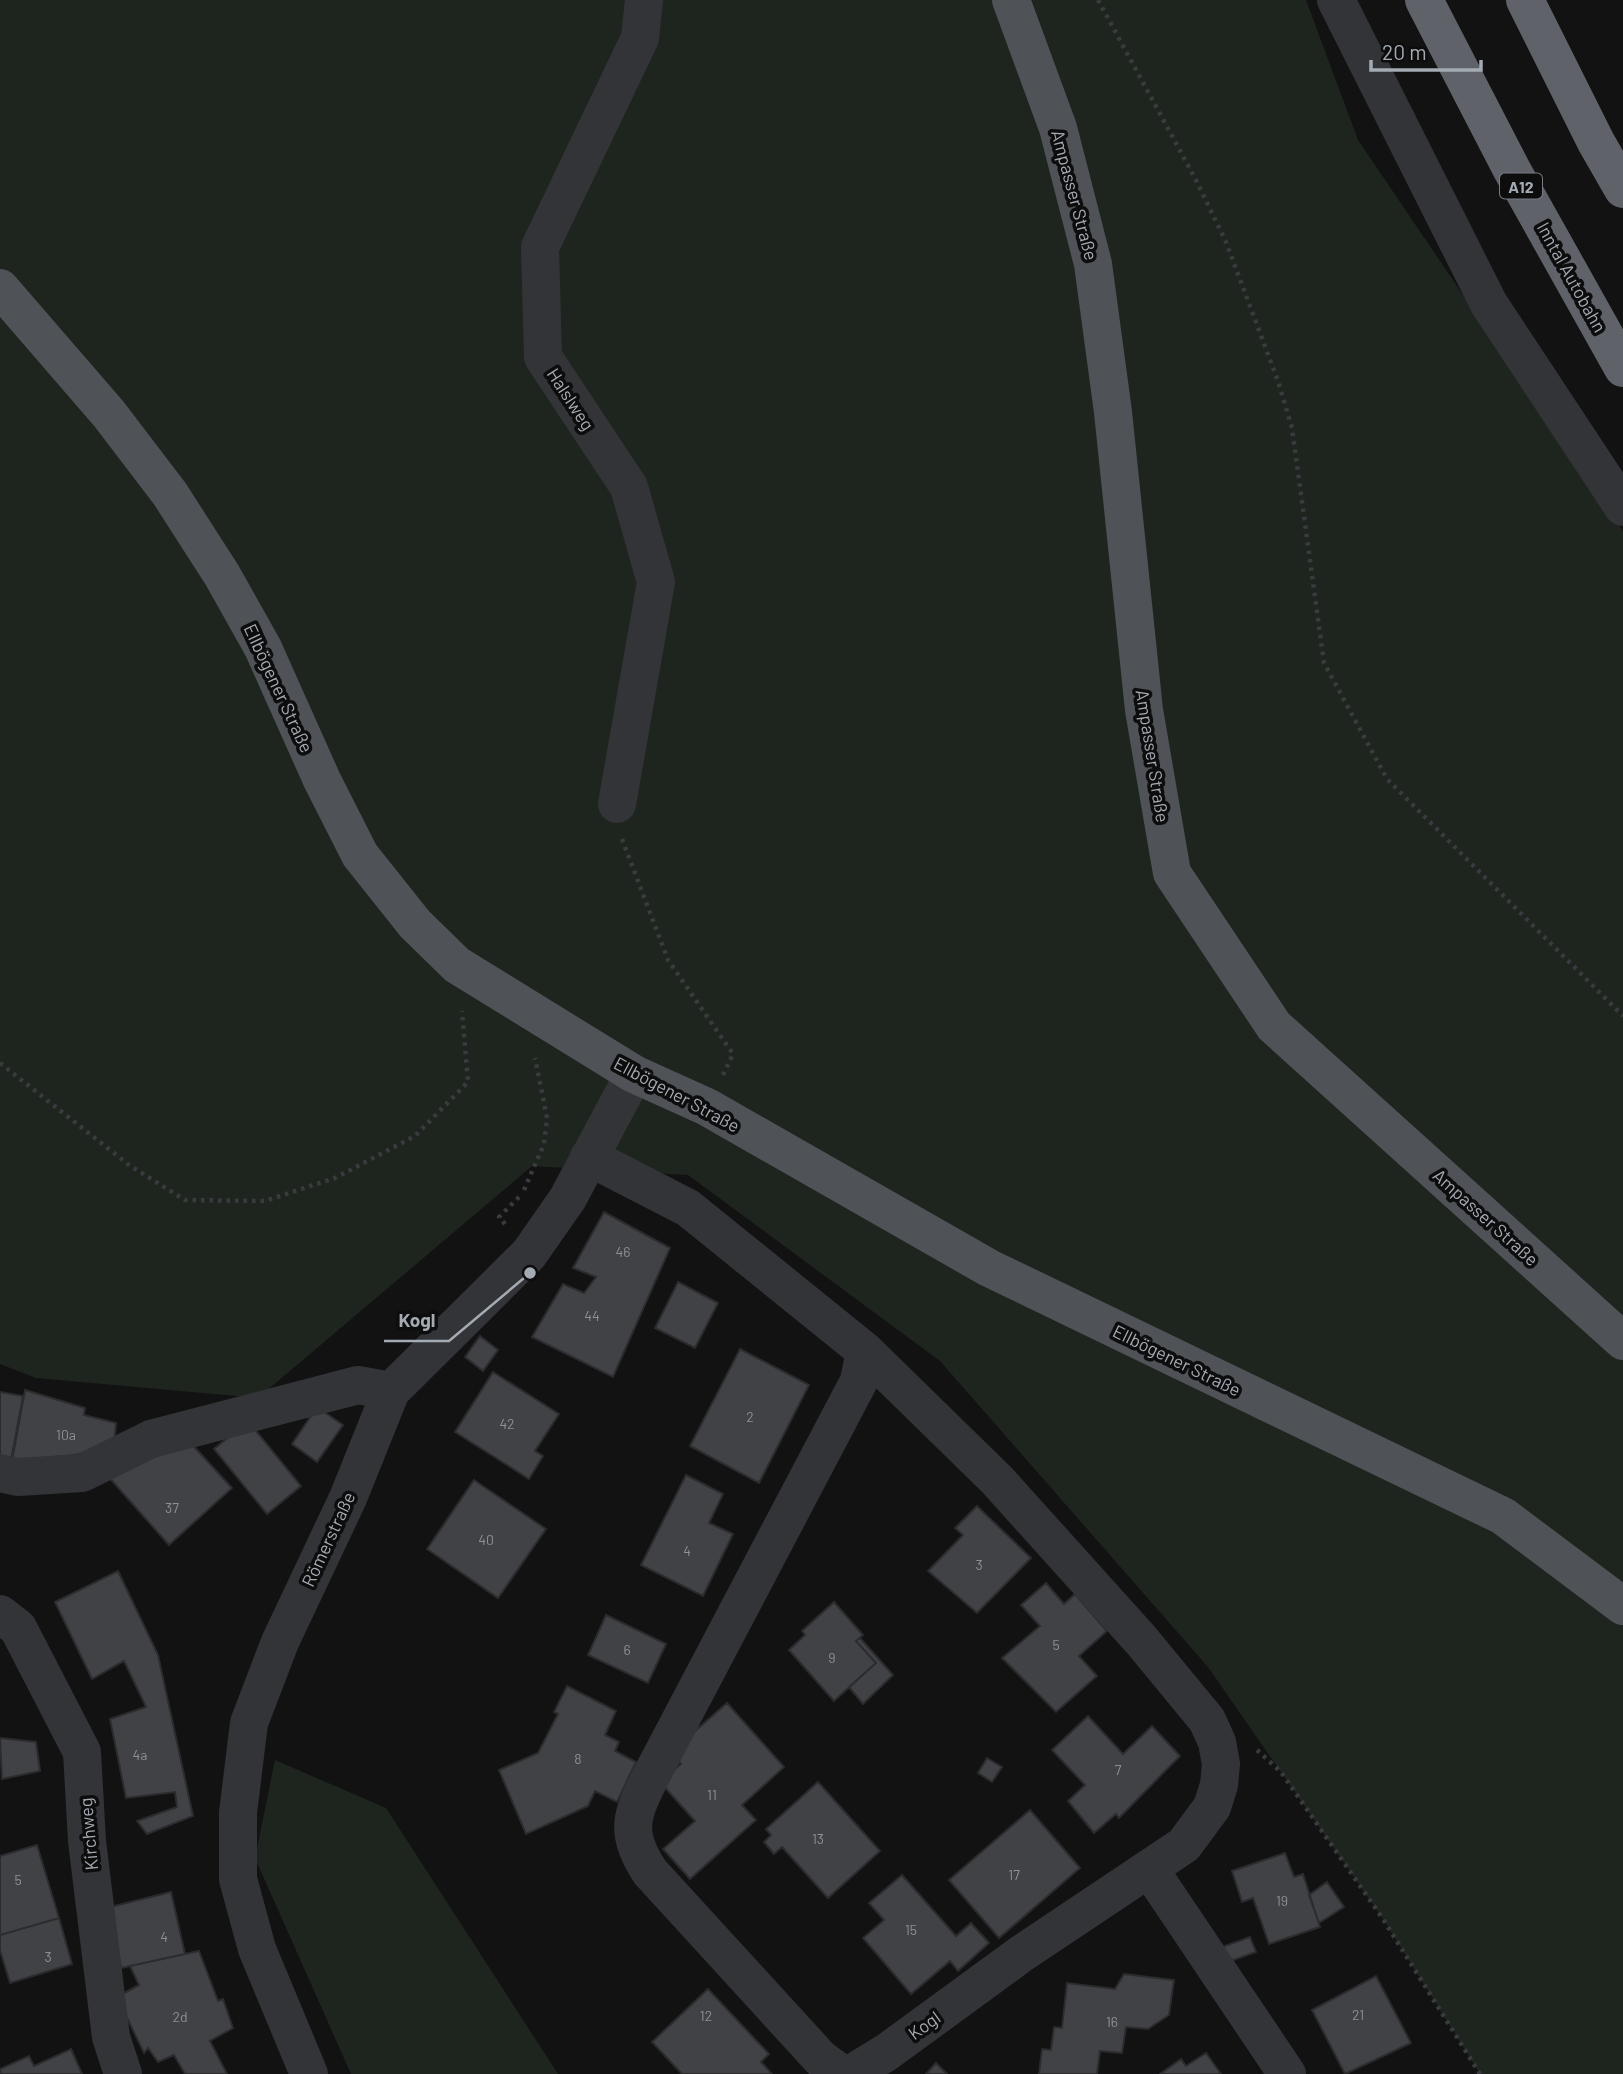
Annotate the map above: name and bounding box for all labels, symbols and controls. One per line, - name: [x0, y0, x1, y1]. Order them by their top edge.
- scale bar: [1371, 28, 1481, 72]
- text: 20 m: [1382, 39, 1427, 64]
- street label: Ampasser Straße: [1047, 127, 1103, 263]
- road number: A12: [1500, 174, 1542, 198]
- street label: Inntal Autobahn: [1533, 218, 1611, 336]
- street label: Halslweg: [543, 364, 599, 434]
- street label: Ellbögener Straße: [240, 620, 318, 756]
- street label: Ampasser Straße: [1132, 688, 1174, 824]
- street label: Ellbögener Straße: [610, 1052, 744, 1136]
- street label: Ampasser Straße: [1429, 1164, 1543, 1270]
- house number: 46: [616, 1243, 630, 1260]
- callout: Kogl: [384, 1301, 449, 1341]
- house number: 44: [584, 1307, 600, 1324]
- text: Kogl: [399, 1308, 436, 1331]
- street label: Ellbögener Straße: [1109, 1320, 1245, 1400]
- house number: 2: [746, 1408, 754, 1425]
- house number: 42: [499, 1415, 515, 1432]
- house number: 10a: [56, 1426, 76, 1443]
- street label: Römerstraße: [296, 1488, 360, 1590]
- house number: 37: [165, 1499, 179, 1516]
- house number: 40: [478, 1531, 494, 1548]
- house number: 4: [683, 1542, 691, 1559]
- house number: 3: [975, 1556, 983, 1573]
- house number: 5: [1052, 1636, 1060, 1653]
- house number: 6: [623, 1641, 631, 1658]
- house number: 9: [828, 1649, 836, 1666]
- house number: 4a: [133, 1746, 147, 1763]
- house number: 8: [574, 1750, 582, 1767]
- house number: 7: [1115, 1761, 1122, 1778]
- house number: 11: [707, 1786, 717, 1803]
- street label: Kirchweg: [74, 1797, 102, 1871]
- house number: 13: [812, 1830, 824, 1847]
- house number: 17: [1008, 1866, 1020, 1883]
- house number: 5: [14, 1871, 22, 1888]
- house number: 19: [1276, 1892, 1288, 1909]
- house number: 15: [905, 1921, 917, 1938]
- house number: 4: [160, 1928, 168, 1945]
- house number: 3: [44, 1948, 52, 1965]
- street label: Kogl: [904, 2006, 944, 2044]
- house number: 21: [1352, 2006, 1364, 2023]
- house number: 12: [700, 2007, 712, 2024]
- house number: 2d: [172, 2008, 188, 2025]
- house number: 16: [1106, 2013, 1118, 2030]

